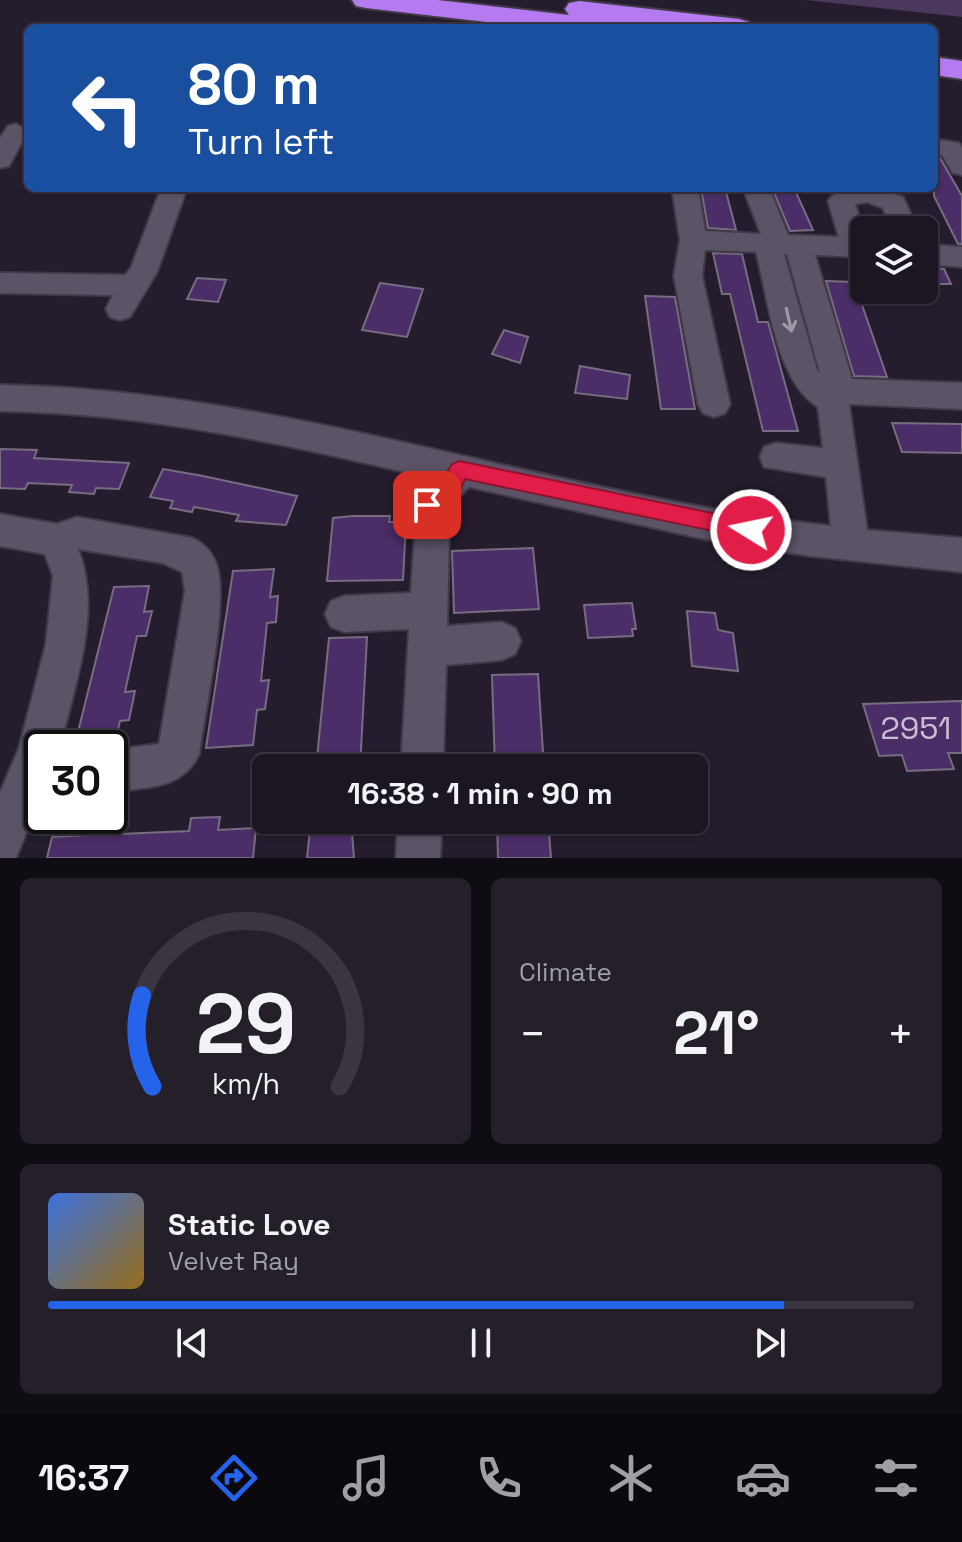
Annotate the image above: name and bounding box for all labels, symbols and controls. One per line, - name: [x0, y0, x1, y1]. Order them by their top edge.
- text: 80 m: [188, 49, 320, 120]
- icon: left: [56, 56, 160, 160]
- text: Turn left: [188, 119, 335, 165]
- map controls: [850, 216, 938, 304]
- button: layers: [850, 216, 938, 304]
- one-way arrow: [782, 307, 797, 332]
- pin: [393, 471, 461, 539]
- icon: arrive: [405, 483, 449, 527]
- position arrow: [709, 488, 793, 572]
- house number: 2951: [881, 708, 951, 748]
- speed limit sign: 30: [24, 730, 128, 834]
- text: 16:38 · 1 min · 90 m: [347, 774, 613, 813]
- text: Climate: [519, 955, 612, 989]
- text: 29: [195, 971, 296, 1077]
- text: 21°: [673, 995, 760, 1072]
- text: −: [519, 1006, 546, 1062]
- text: +: [887, 1006, 914, 1062]
- text: km/h: [211, 1066, 280, 1102]
- text: Static Love: [168, 1205, 331, 1244]
- text: Velvet Ray: [168, 1244, 299, 1278]
- icon: previous: [170, 1321, 214, 1365]
- icon: pause: [459, 1321, 503, 1365]
- icon: next: [748, 1321, 792, 1365]
- icon: directions: [206, 1450, 262, 1506]
- icon: music: [338, 1450, 394, 1506]
- icon: phone: [471, 1450, 527, 1506]
- icon: climate: [603, 1450, 659, 1506]
- icon: car: [735, 1450, 791, 1506]
- icon: filters: [868, 1450, 924, 1506]
- text: 16:37: [38, 1455, 129, 1501]

